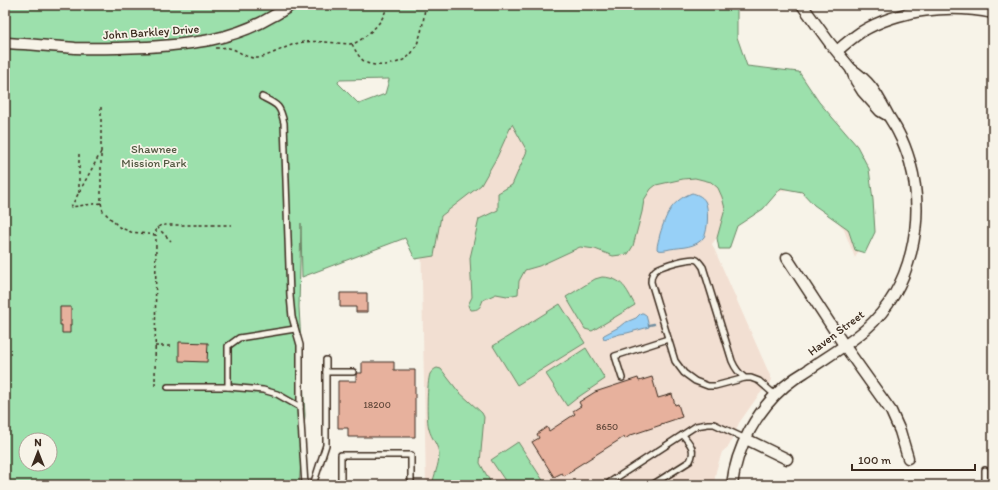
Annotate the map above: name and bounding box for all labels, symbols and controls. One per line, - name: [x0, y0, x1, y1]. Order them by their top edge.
- street label: John Barkley Drive: [102, 22, 200, 42]
- park label: Shawnee Mission Park: [121, 142, 187, 170]
- street label: Haven Street: [805, 307, 867, 359]
- house number: 18200: [363, 398, 391, 411]
- house number: 8650: [596, 420, 618, 433]
- north arrow: [18, 432, 58, 472]
- text: N: [34, 436, 42, 449]
- scale bar: [852, 446, 975, 472]
- text: 100 m: [858, 453, 891, 467]

